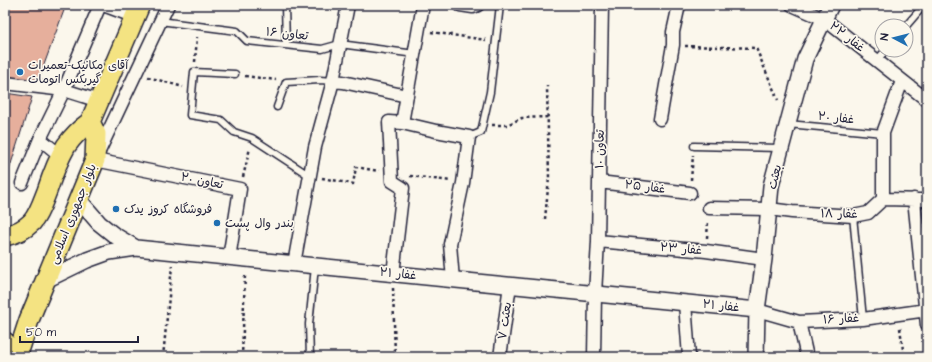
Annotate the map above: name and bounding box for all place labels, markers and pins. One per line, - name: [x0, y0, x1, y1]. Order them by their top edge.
- place label: آقای مکانیک-تعمیرات گیربکس اتومات: [28, 57, 129, 88]
- marker: آقای مکانیک-تعمیرات گیربکس اتومات: [15, 67, 25, 77]
- place label: فروشگاه کروز یدک: [124, 201, 212, 218]
- marker: فروشگاه کروز یدک: [111, 204, 121, 214]
- place label: بندر وال پست: [225, 215, 294, 232]
- marker: بندر وال پست: [212, 218, 222, 228]

